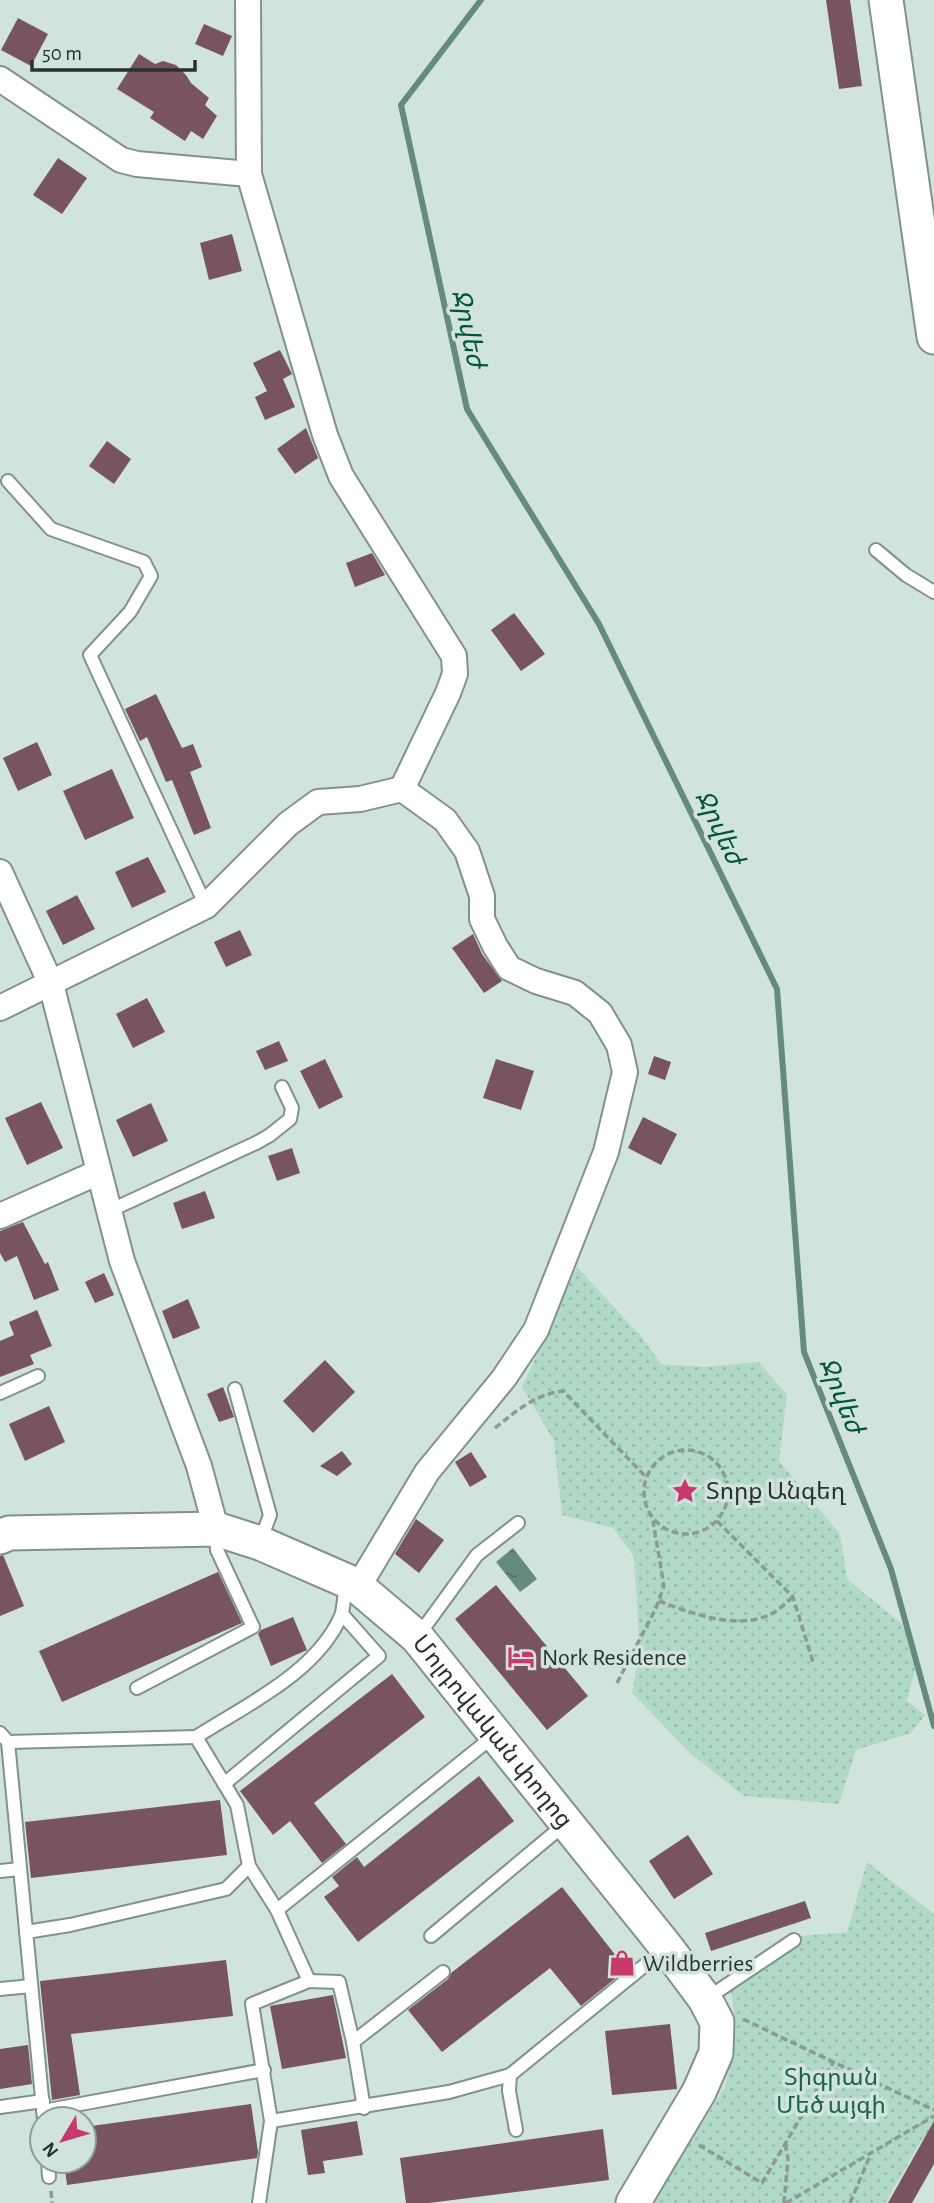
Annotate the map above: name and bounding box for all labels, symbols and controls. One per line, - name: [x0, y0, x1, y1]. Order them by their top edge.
- scale bar: [32, 28, 194, 72]
- text: 50 m: [42, 43, 82, 64]
- water label: Ջրվեժ: [445, 287, 490, 373]
- water label: Ջրվեժ: [688, 786, 750, 872]
- water label: Ջրվեժ: [812, 1354, 869, 1441]
- place icon: Տորք Անգեղ: [670, 1476, 700, 1506]
- place label: Տորք Անգեղ: [706, 1480, 847, 1505]
- street label: Մոլդովական փողոց: [408, 1631, 577, 1834]
- hotel icon: Nork Residence: [506, 1642, 536, 1672]
- place label: Nork Residence: [542, 1646, 687, 1670]
- shop icon: Wildberries: [607, 1948, 637, 1978]
- place label: Wildberries: [643, 1952, 753, 1976]
- park label: Տիգրան Մեծ այգի: [776, 2066, 886, 2119]
- north arrow: [28, 2105, 98, 2175]
- text: N: [39, 2138, 62, 2161]

